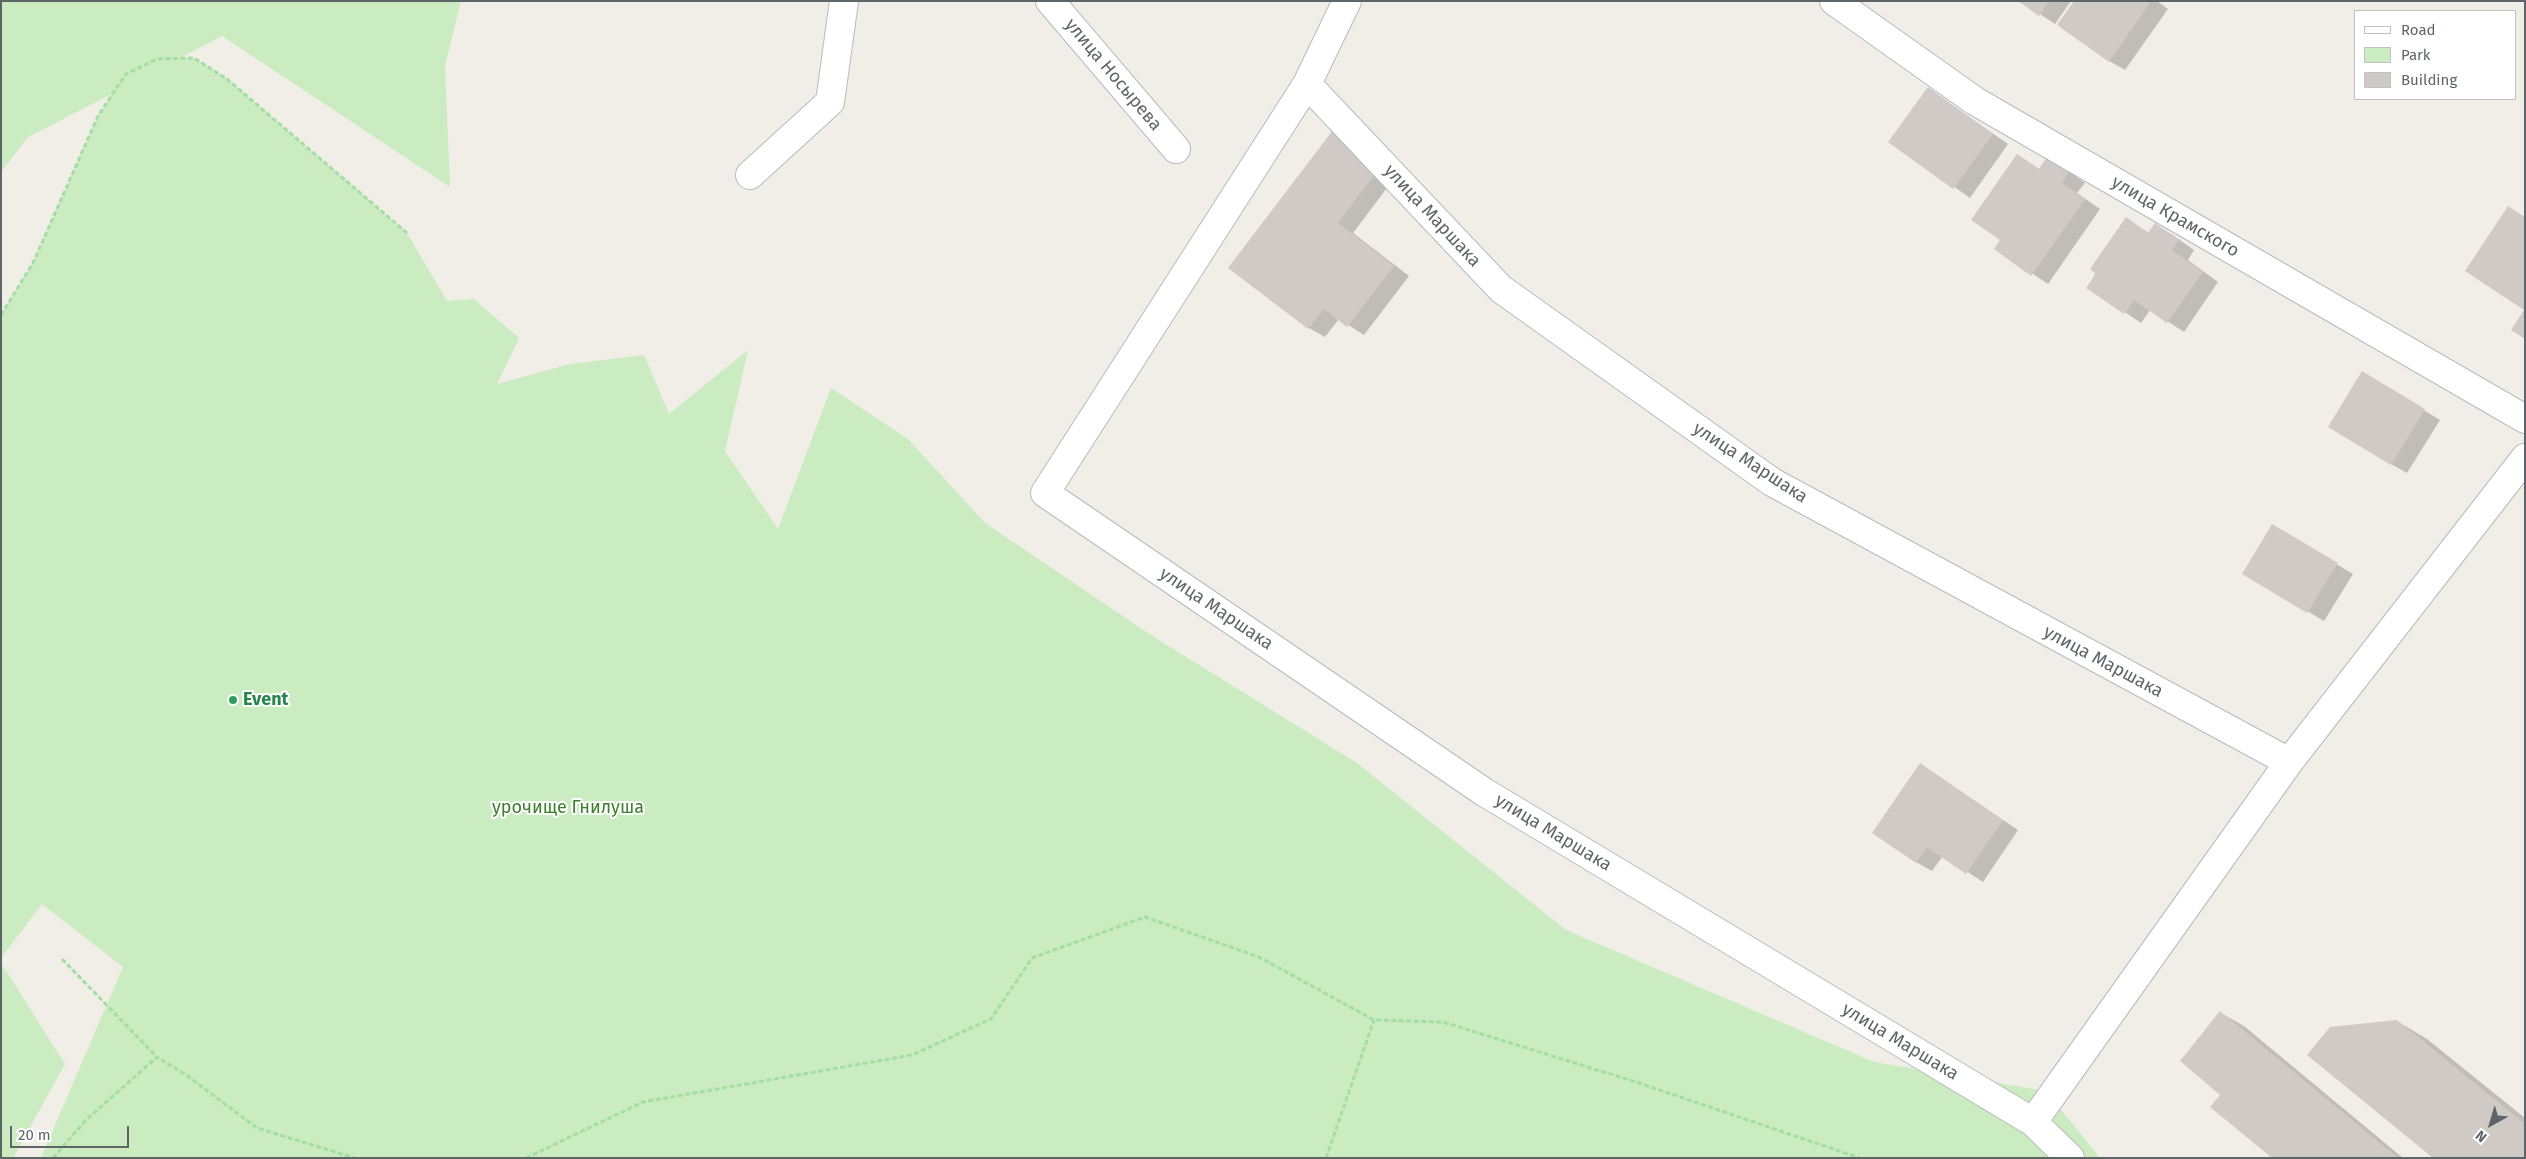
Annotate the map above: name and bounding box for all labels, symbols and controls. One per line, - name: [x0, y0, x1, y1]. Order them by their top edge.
- legend: [2354, 10, 2516, 100]
- street label: улица Носырева: [1060, 15, 1166, 135]
- text: Road: [2401, 21, 2436, 39]
- text: Park: [2401, 46, 2431, 64]
- text: Building: [2401, 71, 2457, 89]
- street label: улица Маршака: [1379, 160, 1485, 272]
- street label: улица Крамского: [2107, 172, 2243, 262]
- street label: улица Маршака: [1689, 418, 1811, 508]
- street label: улица Маршака: [1155, 563, 1277, 655]
- street label: улица Маршака: [2039, 621, 2167, 703]
- place label: Event: [243, 689, 288, 711]
- marker: Event: [227, 694, 239, 706]
- street label: улица Маршака: [1491, 790, 1615, 876]
- park label: урочище Гнилуша: [492, 797, 644, 819]
- street label: улица Маршака: [1838, 999, 1962, 1085]
- north arrow: [2466, 1099, 2516, 1149]
- scale bar: [12, 1116, 131, 1148]
- text: 20 m: [18, 1126, 51, 1144]
- text: N: [2472, 1127, 2490, 1146]

